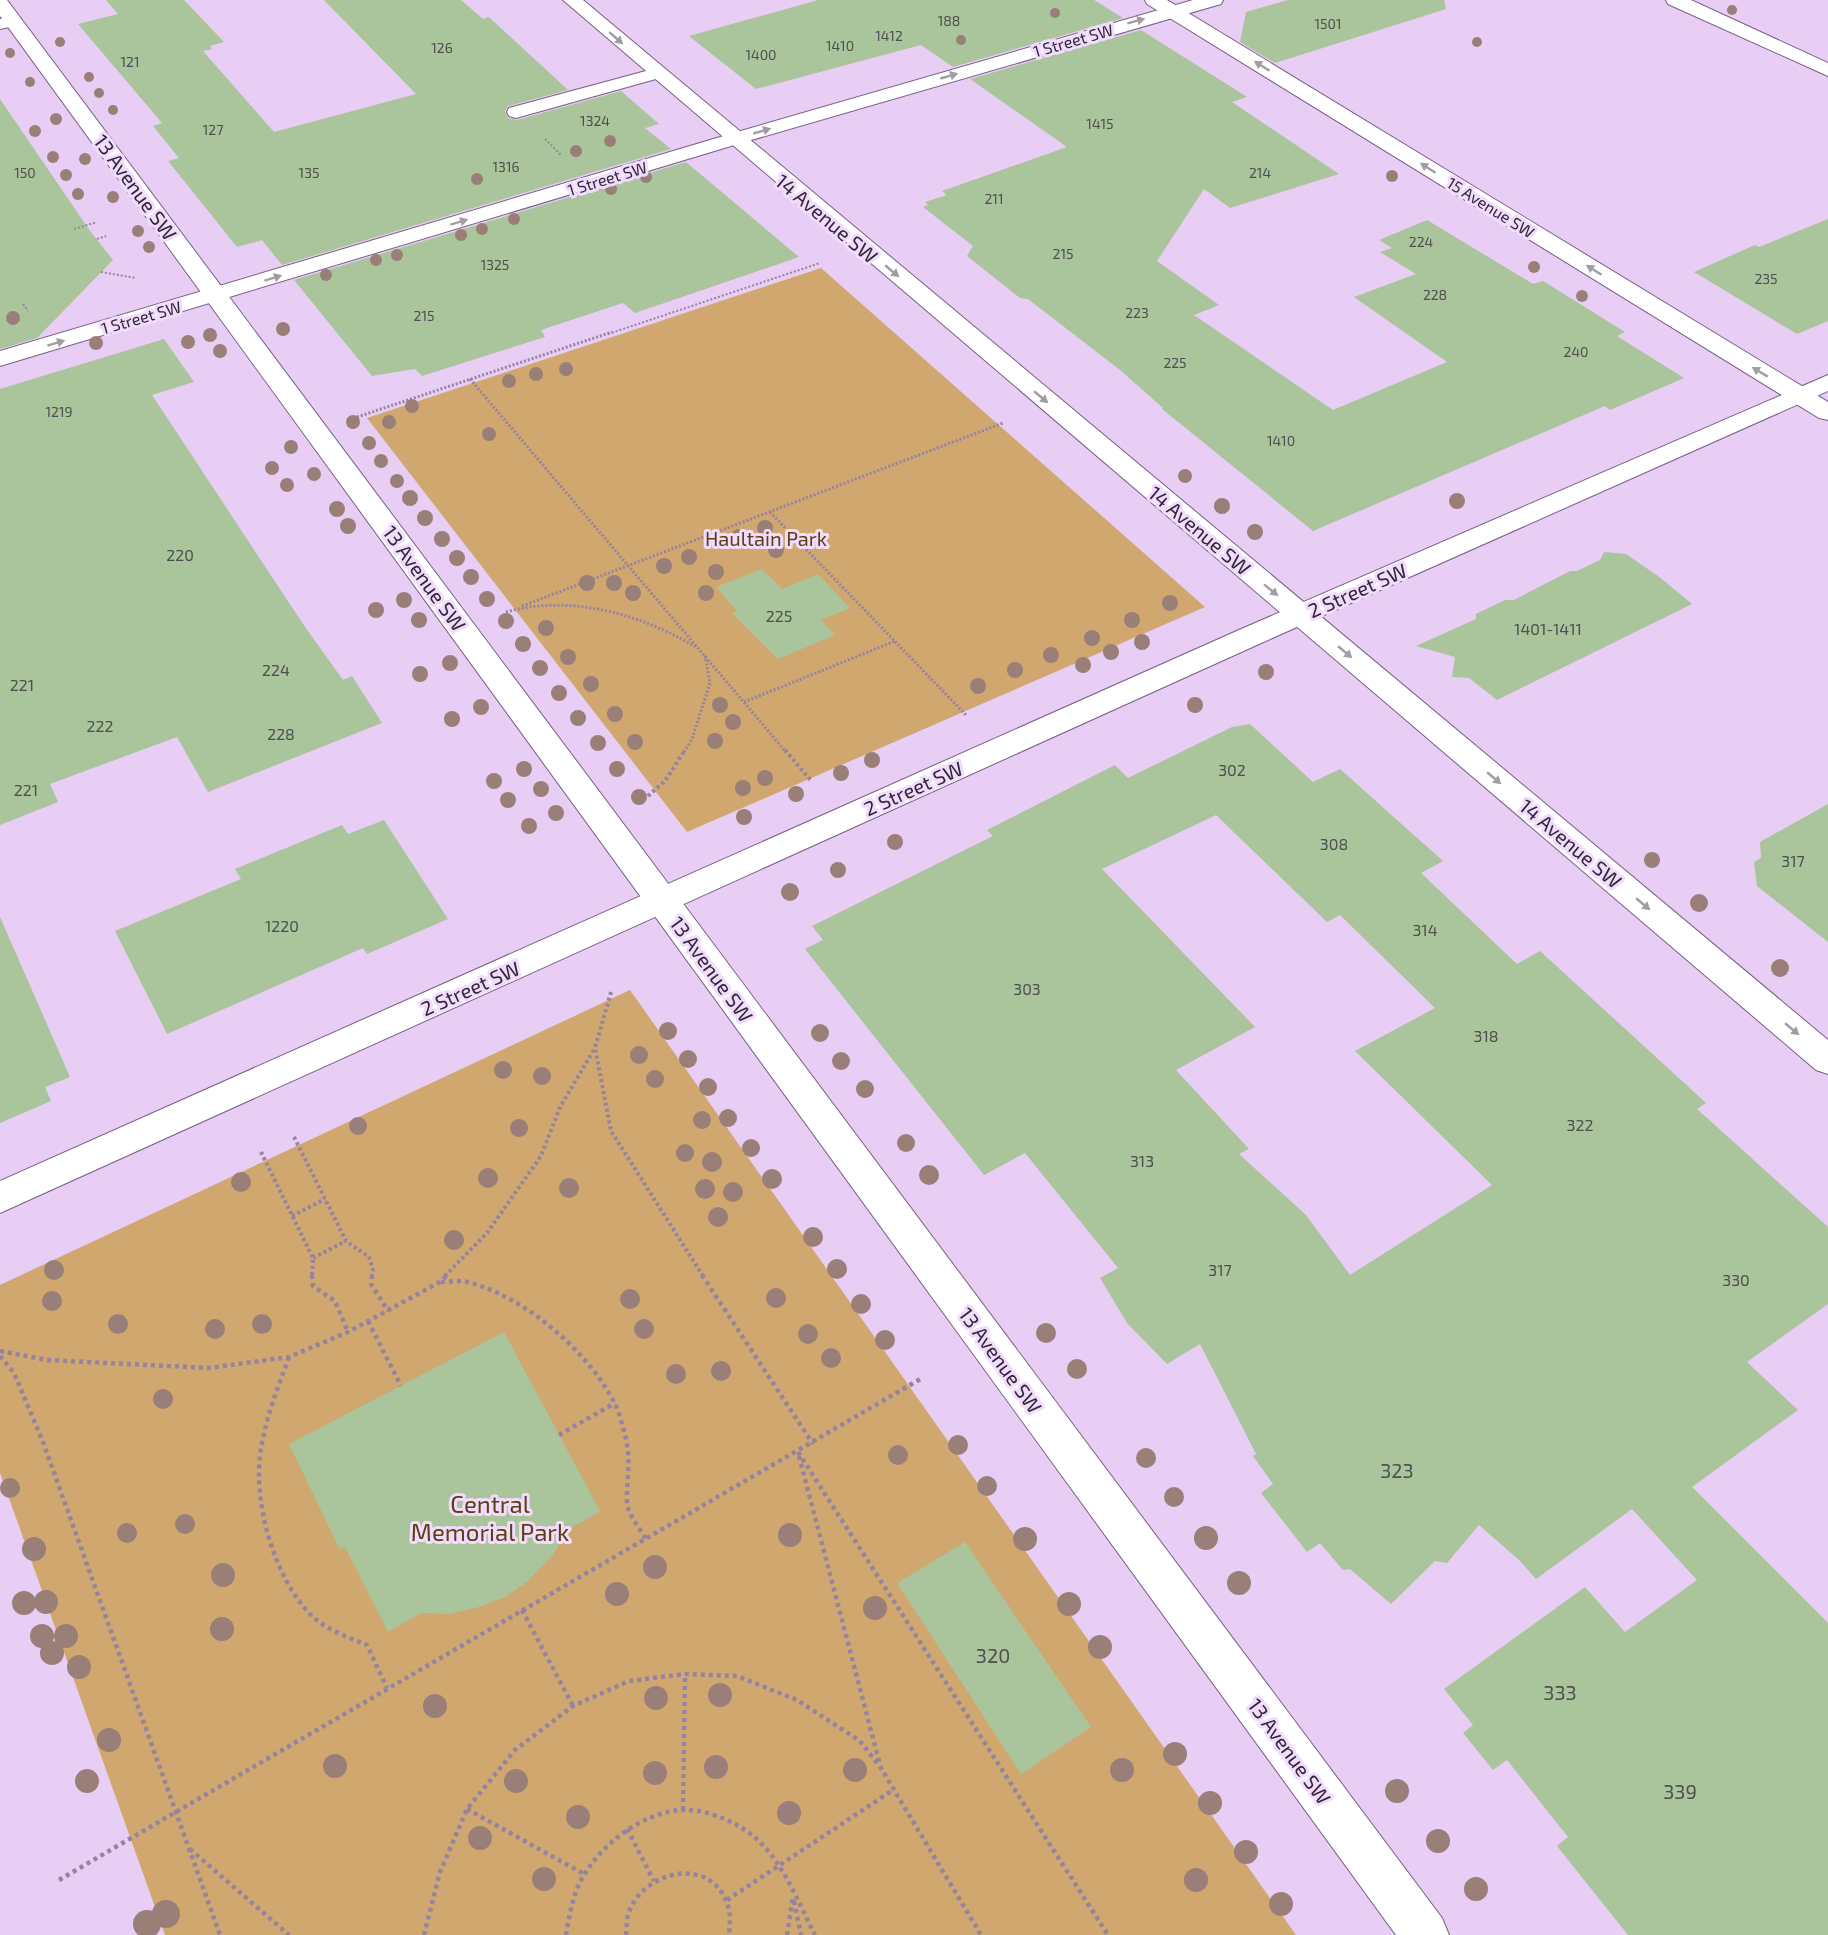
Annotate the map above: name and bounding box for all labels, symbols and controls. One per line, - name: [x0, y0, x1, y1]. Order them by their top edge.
- house number: 188: [938, 12, 960, 29]
- house number: 1501: [1314, 15, 1342, 32]
- one-way arrow: [1127, 16, 1145, 26]
- street label: 1 Street SW: [1031, 20, 1115, 60]
- house number: 1412: [875, 27, 903, 44]
- one-way arrow: [608, 31, 623, 44]
- house number: 1410: [826, 37, 854, 54]
- house number: 126: [431, 39, 453, 56]
- house number: 1400: [745, 46, 777, 63]
- house number: 121: [120, 53, 140, 70]
- one-way arrow: [1254, 60, 1270, 71]
- one-way arrow: [940, 71, 958, 80]
- house number: 1324: [580, 112, 610, 129]
- house number: 1415: [1086, 115, 1114, 132]
- house number: 127: [203, 121, 223, 138]
- one-way arrow: [753, 126, 771, 135]
- street label: 13 Avenue SW: [90, 129, 182, 245]
- street label: 1 Street SW: [565, 157, 649, 199]
- house number: 1316: [493, 158, 519, 175]
- one-way arrow: [1420, 162, 1436, 173]
- house number: 150: [14, 164, 36, 181]
- house number: 135: [299, 164, 319, 181]
- house number: 214: [1249, 164, 1271, 181]
- street label: 14 Avenue SW: [771, 168, 883, 268]
- street label: 15 Avenue SW: [1444, 173, 1538, 241]
- house number: 211: [984, 190, 1004, 207]
- one-way arrow: [451, 217, 469, 226]
- house number: 224: [1409, 233, 1433, 250]
- house number: 215: [1053, 245, 1073, 262]
- house number: 1325: [481, 256, 509, 273]
- one-way arrow: [1586, 264, 1602, 275]
- one-way arrow: [884, 265, 900, 278]
- house number: 235: [1754, 270, 1778, 287]
- one-way arrow: [264, 273, 282, 283]
- house number: 228: [1423, 286, 1447, 303]
- street label: 1 Street SW: [99, 297, 183, 337]
- house number: 223: [1125, 304, 1149, 321]
- house number: 215: [414, 307, 434, 324]
- one-way arrow: [47, 337, 65, 347]
- house number: 240: [1564, 343, 1588, 360]
- house number: 225: [1163, 354, 1187, 371]
- one-way arrow: [1752, 366, 1768, 377]
- one-way arrow: [1033, 390, 1048, 403]
- house number: 1219: [45, 403, 73, 420]
- house number: 1410: [1267, 432, 1295, 449]
- street label: 14 Avenue SW: [1144, 480, 1256, 580]
- street label: 13 Avenue SW: [379, 520, 471, 636]
- park label: Haultain Park: [705, 526, 827, 550]
- house number: 220: [166, 545, 194, 564]
- street label: 2 Street SW: [1304, 557, 1410, 623]
- one-way arrow: [1263, 583, 1278, 596]
- house number: 225: [766, 606, 792, 625]
- house number: 1401-1411: [1514, 619, 1582, 638]
- one-way arrow: [1337, 646, 1353, 659]
- house number: 224: [262, 660, 290, 679]
- house number: 221: [10, 675, 34, 694]
- house number: 222: [87, 716, 113, 735]
- house number: 228: [267, 724, 295, 743]
- street label: 2 Street SW: [860, 755, 966, 821]
- house number: 302: [1218, 760, 1246, 779]
- one-way arrow: [1486, 771, 1501, 784]
- house number: 221: [14, 780, 38, 799]
- street label: 14 Avenue SW: [1515, 793, 1627, 893]
- house number: 308: [1320, 834, 1348, 853]
- house number: 317: [1781, 851, 1805, 870]
- one-way arrow: [1635, 897, 1650, 910]
- street label: 13 Avenue SW: [666, 911, 758, 1027]
- house number: 1220: [265, 916, 299, 935]
- house number: 314: [1412, 920, 1438, 939]
- street label: 2 Street SW: [417, 955, 523, 1021]
- house number: 303: [1013, 979, 1041, 998]
- one-way arrow: [1784, 1023, 1800, 1036]
- house number: 318: [1474, 1026, 1498, 1045]
- house number: 322: [1567, 1115, 1593, 1134]
- house number: 313: [1130, 1151, 1154, 1170]
- house number: 317: [1208, 1260, 1232, 1279]
- house number: 330: [1722, 1270, 1750, 1289]
- street label: 13 Avenue SW: [955, 1302, 1047, 1418]
- house number: 323: [1380, 1458, 1414, 1482]
- park label: Central Memorial Park: [411, 1489, 569, 1546]
- house number: 320: [976, 1643, 1010, 1667]
- house number: 333: [1543, 1680, 1577, 1704]
- street label: 13 Avenue SW: [1244, 1693, 1336, 1809]
- house number: 339: [1663, 1779, 1697, 1803]

